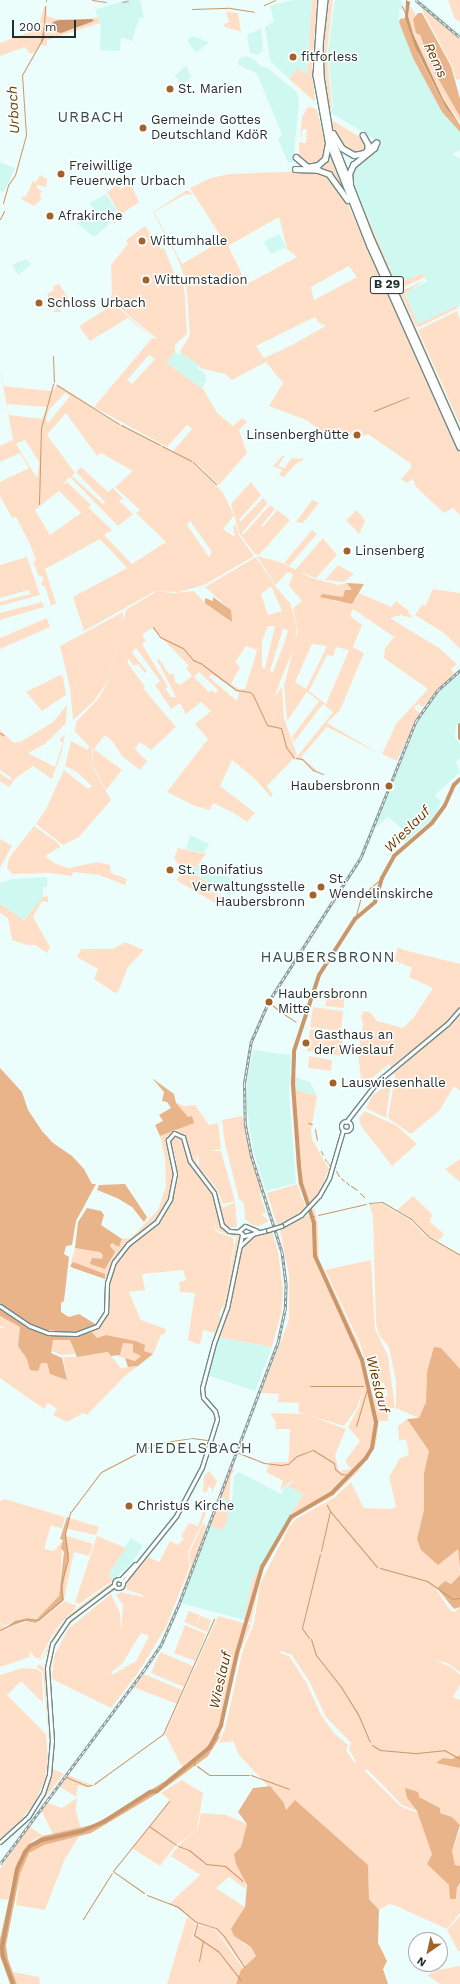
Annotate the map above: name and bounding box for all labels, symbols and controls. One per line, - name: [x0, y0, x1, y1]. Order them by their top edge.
- scale bar: [14, 12, 78, 38]
- text: 200 m: [19, 20, 56, 34]
- water label: Rems: [421, 40, 451, 80]
- place label: fitforless: [301, 49, 358, 65]
- marker: fitforless: [288, 52, 298, 62]
- place label: St. Marien: [178, 81, 242, 97]
- marker: St. Marien: [165, 84, 175, 94]
- water label: Urbach: [3, 85, 23, 135]
- district label: URBACH: [57, 109, 125, 127]
- place label: Gemeinde Gottes Deutschland KdöR: [151, 113, 268, 144]
- marker: Gemeinde Gottes Deutschland KdöR: [138, 123, 148, 133]
- place label: Freiwillige Feuerwehr Urbach: [69, 159, 186, 190]
- marker: Freiwillige Feuerwehr Urbach: [56, 169, 66, 179]
- place label: Afrakirche: [58, 208, 123, 224]
- marker: Afrakirche: [45, 211, 55, 221]
- place label: Wittumhalle: [150, 233, 227, 249]
- marker: Wittumhalle: [137, 236, 147, 246]
- place label: Wittumstadion: [154, 272, 248, 288]
- marker: Wittumstadion: [141, 275, 151, 285]
- road number: B 29: [369, 275, 405, 295]
- place label: Schloss Urbach: [47, 295, 146, 311]
- marker: Schloss Urbach: [34, 298, 44, 308]
- place label: Linsenberghütte: [246, 427, 349, 443]
- marker: Linsenberghütte: [352, 430, 362, 440]
- place label: Linsenberg: [355, 543, 424, 559]
- marker: Linsenberg: [342, 546, 352, 556]
- place label: Haubersbronn: [290, 778, 380, 794]
- marker: Haubersbronn: [383, 780, 395, 792]
- water label: Wieslauf: [380, 802, 434, 856]
- place label: St. Bonifatius: [178, 862, 263, 878]
- marker: St. Bonifatius: [165, 865, 175, 875]
- place label: St. Wendelinskirche: [329, 872, 433, 903]
- place label: Verwaltungsstelle Haubersbronn: [192, 880, 305, 911]
- marker: St. Wendelinskirche: [316, 882, 326, 892]
- marker: Verwaltungsstelle Haubersbronn: [308, 890, 318, 900]
- district label: HAUBERSBRONN: [260, 949, 396, 967]
- place label: Haubersbronn Mitte: [278, 987, 368, 1018]
- marker: Haubersbronn Mitte: [263, 996, 275, 1008]
- place label: Gasthaus an der Wieslauf: [314, 1028, 394, 1059]
- marker: Gasthaus an der Wieslauf: [301, 1038, 311, 1048]
- place label: Lauswiesenhalle: [341, 1075, 446, 1091]
- marker: Lauswiesenhalle: [328, 1078, 338, 1088]
- water label: Wieslauf: [363, 1354, 393, 1414]
- district label: MIEDELSBACH: [135, 1440, 253, 1458]
- place label: Christus Kirche: [137, 1498, 234, 1514]
- marker: Christus Kirche: [124, 1501, 134, 1511]
- water label: Wieslauf: [205, 1650, 235, 1710]
- north arrow: [408, 1932, 448, 1972]
- text: N: [415, 1954, 429, 1969]

